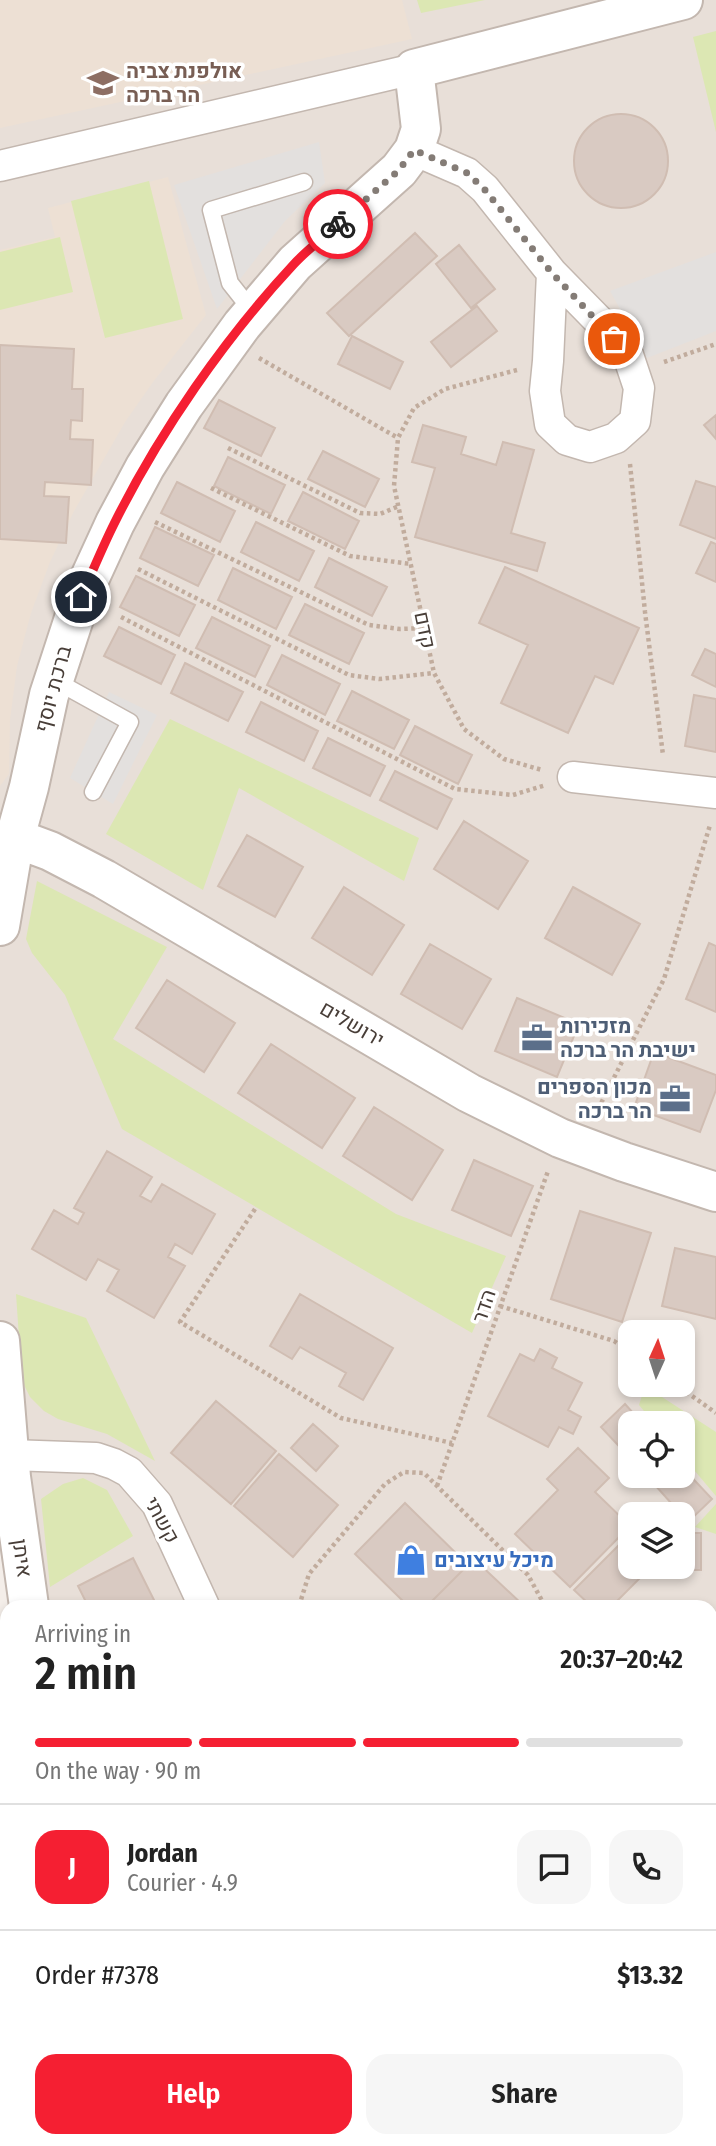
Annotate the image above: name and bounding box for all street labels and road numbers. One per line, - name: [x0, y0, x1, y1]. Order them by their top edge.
- street label: קדם: [408, 609, 442, 651]
- street label: ברכת יוסף: [29, 643, 77, 735]
- street label: ירושלים: [315, 995, 389, 1053]
- street label: הדר: [466, 1286, 502, 1326]
- street label: קשתי: [139, 1492, 185, 1548]
- street label: איתן: [6, 1537, 38, 1579]

